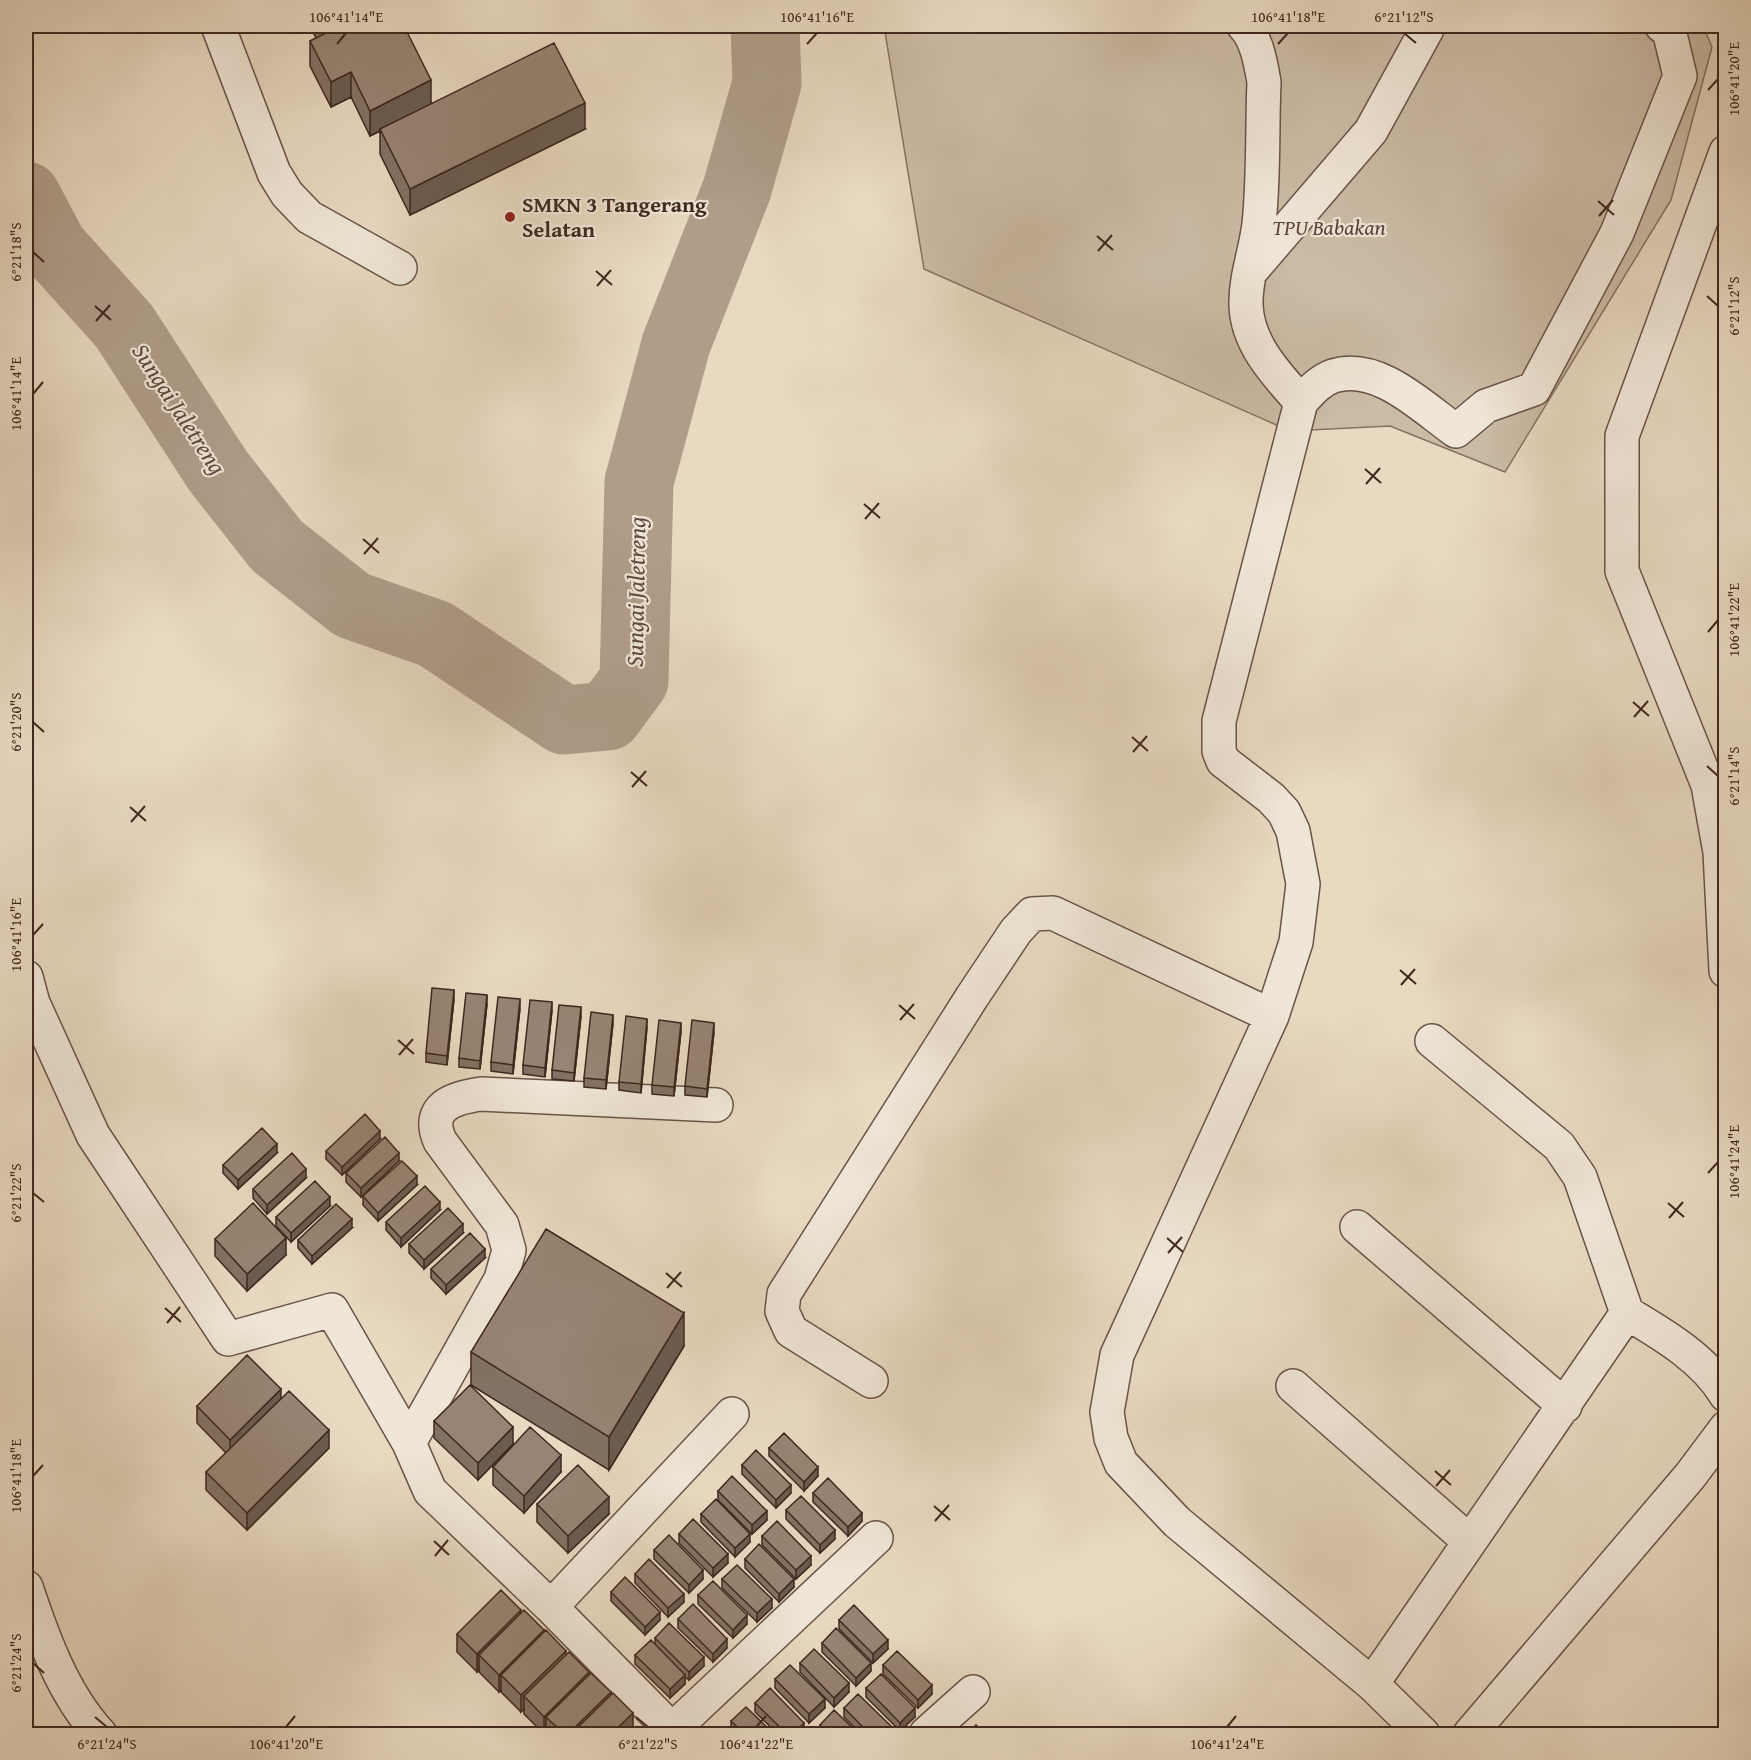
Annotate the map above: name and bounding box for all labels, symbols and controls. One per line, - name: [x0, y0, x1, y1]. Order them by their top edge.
- text: 106°41'14"E: [309, 6, 383, 27]
- text: 106°41'16"E: [780, 6, 854, 27]
- text: 106°41'18"E: [1251, 6, 1325, 27]
- text: 6°21'12"S: [1374, 6, 1434, 27]
- text: 106°41'20"E: [1723, 42, 1744, 116]
- place label: SMKN 3 Tangerang Selatan: [522, 188, 707, 245]
- marker: SMKN 3 Tangerang Selatan: [503, 210, 517, 224]
- park label: TPU Babakan: [1272, 211, 1386, 243]
- text: 6°21'18"S: [5, 222, 26, 282]
- text: 6°21'12"S: [1723, 276, 1744, 336]
- water label: Sungai Jaletreng: [124, 336, 235, 481]
- text: 106°41'14"E: [5, 357, 26, 431]
- water label: Sungai Jaletreng: [617, 516, 654, 667]
- text: 106°41'22"E: [1723, 583, 1744, 657]
- text: 6°21'20"S: [5, 692, 26, 752]
- text: 6°21'14"S: [1723, 746, 1744, 806]
- text: 106°41'16"E: [5, 898, 26, 972]
- text: 106°41'24"E: [1723, 1125, 1744, 1199]
- text: 6°21'22"S: [5, 1163, 26, 1223]
- text: 106°41'18"E: [5, 1439, 26, 1513]
- text: 6°21'24"S: [5, 1633, 26, 1693]
- text: 6°21'24"S: [77, 1733, 137, 1754]
- text: 106°41'20"E: [249, 1733, 323, 1754]
- text: 6°21'22"S: [618, 1733, 678, 1754]
- text: 106°41'22"E: [719, 1733, 793, 1754]
- text: 106°41'24"E: [1190, 1733, 1264, 1754]

